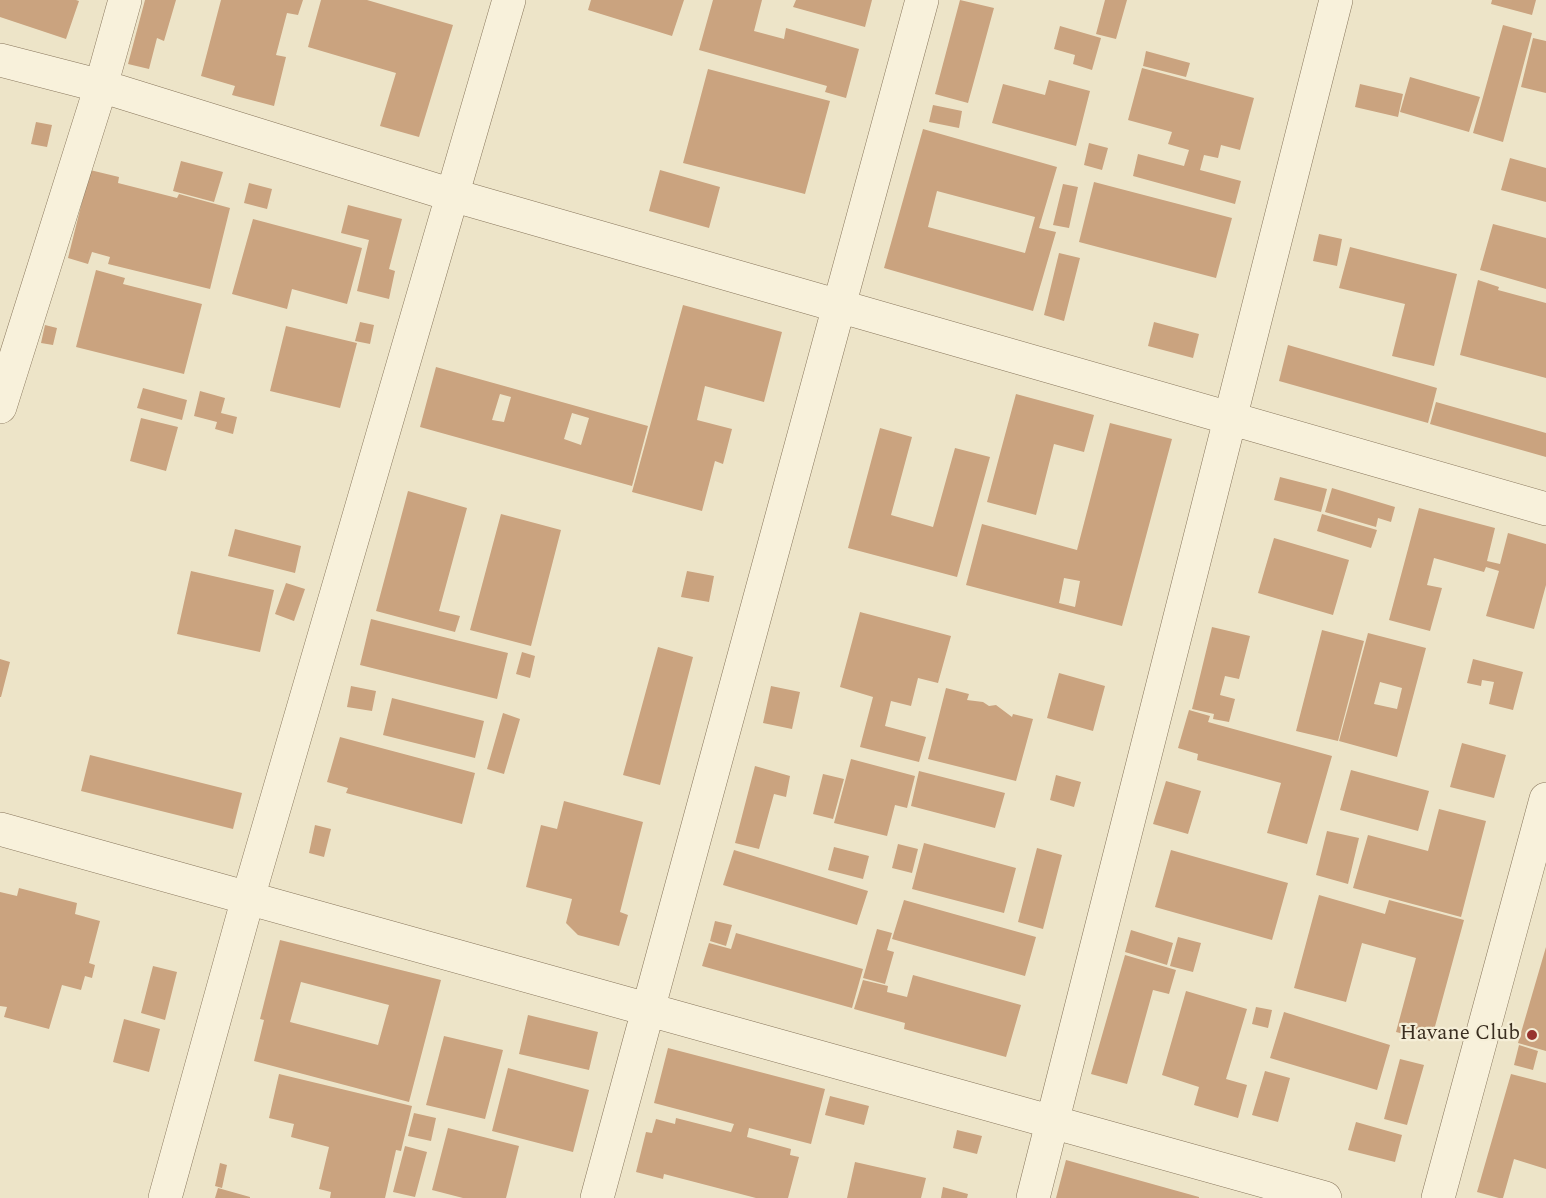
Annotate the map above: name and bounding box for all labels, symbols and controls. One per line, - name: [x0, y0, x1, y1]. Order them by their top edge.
- place label: Havane Club: [1400, 1022, 1520, 1048]
- marker: Havane Club: [1525, 1028, 1539, 1042]

